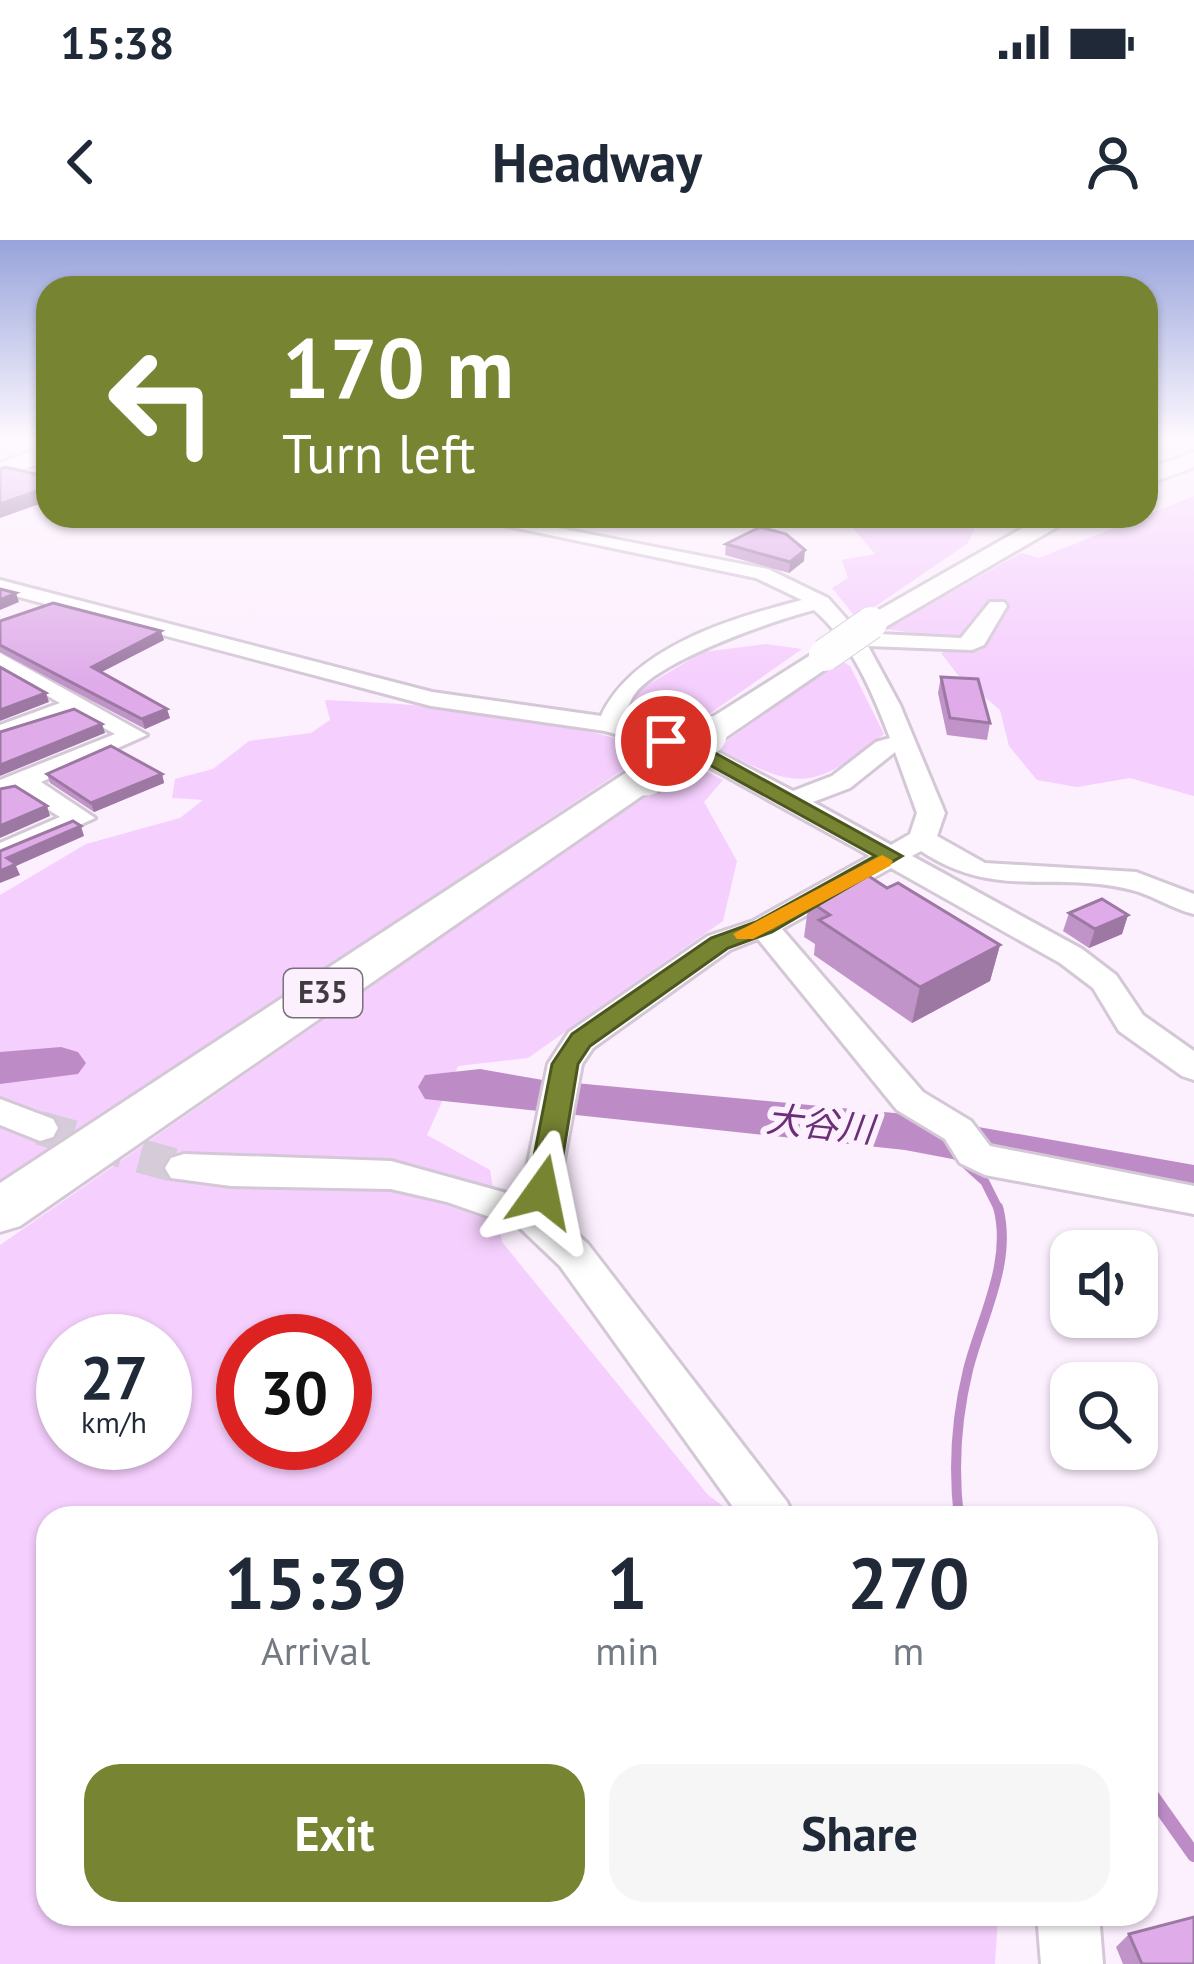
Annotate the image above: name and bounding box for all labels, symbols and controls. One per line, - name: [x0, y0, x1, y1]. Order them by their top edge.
- text: 15:38: [60, 13, 174, 71]
- text: Headway: [492, 127, 702, 197]
- icon: back: [48, 129, 114, 195]
- icon: person: [1080, 129, 1146, 195]
- text: 170 m: [282, 312, 514, 421]
- icon: left: [84, 324, 240, 480]
- text: Turn left: [282, 418, 476, 488]
- pin: [615, 690, 717, 792]
- icon: arrive: [633, 708, 699, 774]
- road number: E35: [284, 969, 362, 1017]
- water label: 大谷川: [764, 1094, 880, 1153]
- position arrow: [479, 1129, 605, 1255]
- map controls: [1050, 1230, 1158, 1470]
- button: sound: [1050, 1230, 1158, 1338]
- speed limit sign: 30: [216, 1314, 372, 1470]
- text: 27: [80, 1338, 148, 1416]
- button: search: [1050, 1362, 1158, 1470]
- text: km/h: [81, 1402, 147, 1441]
- text: 15:39: [224, 1536, 407, 1629]
- text: 1: [607, 1536, 648, 1629]
- text: 270: [847, 1536, 970, 1629]
- text: Arrival: [261, 1625, 370, 1676]
- text: min: [595, 1625, 659, 1676]
- text: m: [893, 1625, 924, 1676]
- button: Exit: [84, 1764, 585, 1902]
- button: Share: [609, 1764, 1110, 1902]

